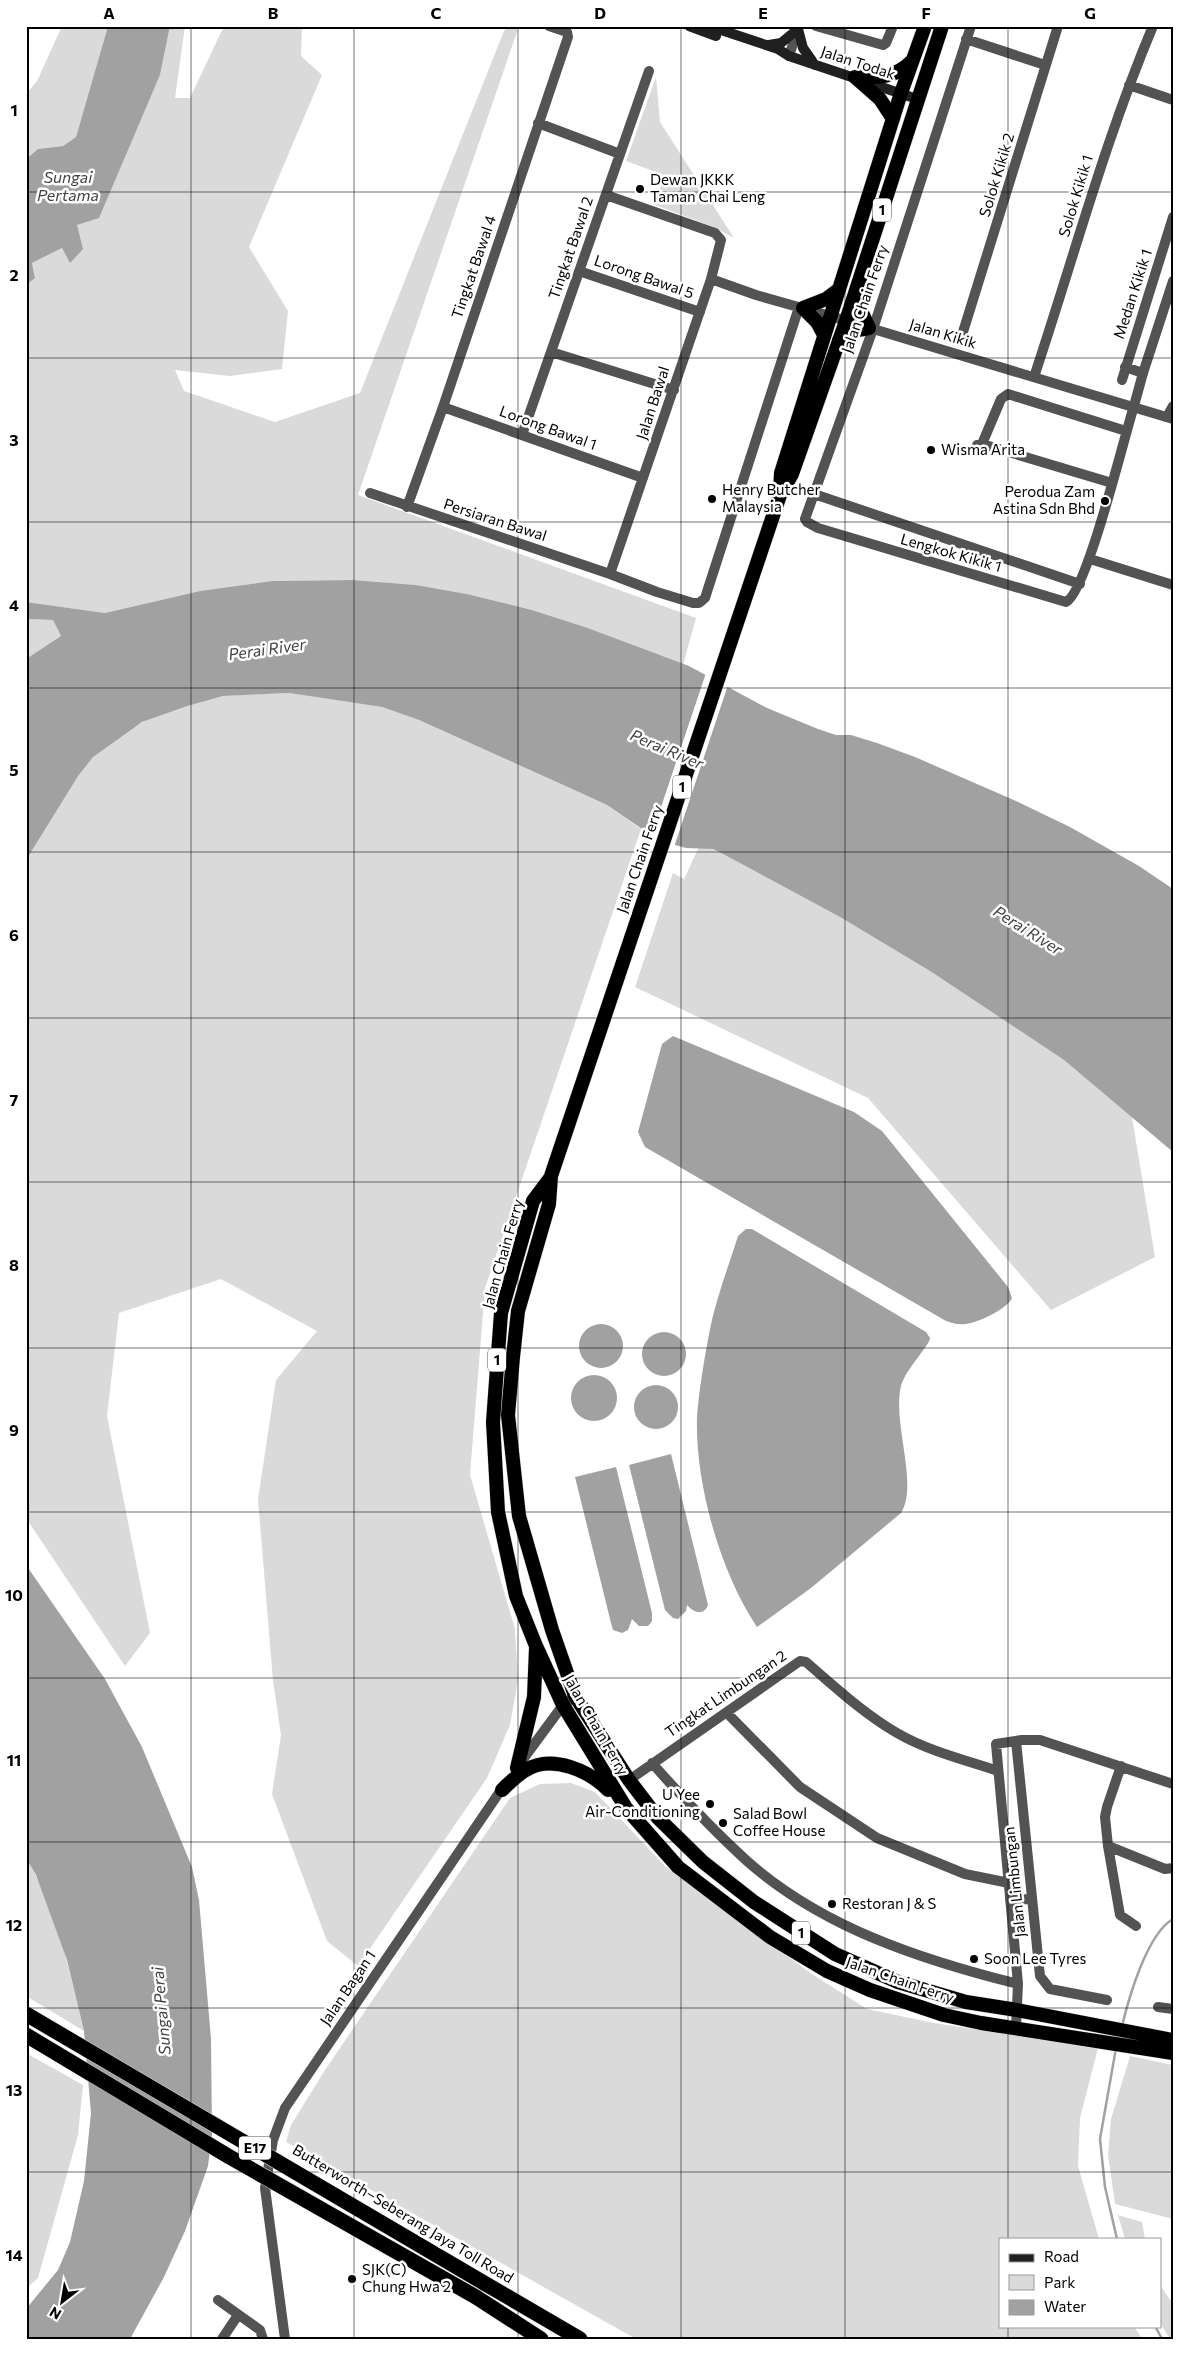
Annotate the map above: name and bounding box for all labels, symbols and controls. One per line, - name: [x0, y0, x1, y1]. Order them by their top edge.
- text: A: [103, 3, 115, 22]
- text: B: [268, 3, 279, 22]
- text: C: [431, 3, 442, 22]
- text: D: [594, 3, 606, 22]
- text: E: [758, 3, 768, 22]
- text: F: [921, 3, 931, 22]
- text: G: [1084, 3, 1096, 22]
- street label: Jalan Todak: [819, 42, 898, 83]
- text: 1: [10, 100, 18, 119]
- street label: Solok Kikik 2: [975, 131, 1017, 219]
- street label: Solok Kikik 1: [1054, 153, 1096, 239]
- water label: Sungai Pertama: [37, 167, 99, 204]
- place label: Dewan JKKK Taman Chai Leng: [650, 170, 765, 205]
- marker: Dewan JKKK Taman Chai Leng: [634, 183, 646, 195]
- street label: Tingkat Bawal 2: [544, 194, 596, 301]
- road number: 1: [873, 198, 891, 222]
- street label: Tingkat Bawal 4: [447, 213, 499, 321]
- street label: Jalan Chain Ferry: [837, 242, 891, 355]
- street label: Medan Kikik 1: [1109, 246, 1155, 341]
- street label: Lorong Bawal 5: [592, 251, 697, 302]
- text: 2: [9, 265, 19, 284]
- street label: Jalan Kikik: [907, 314, 979, 352]
- street label: Jalan Bawal: [632, 364, 672, 442]
- street label: Lorong Bawal 1: [497, 401, 599, 453]
- text: 3: [9, 430, 19, 449]
- place label: Wisma Arita: [941, 440, 1025, 458]
- marker: Wisma Arita: [925, 444, 937, 456]
- place label: Henry Butcher Malaysia: [722, 480, 820, 515]
- place label: Perodua Zam Astina Sdn Bhd: [993, 482, 1095, 517]
- marker: Henry Butcher Malaysia: [706, 493, 718, 505]
- street label: Persiaran Bawal: [441, 494, 549, 544]
- marker: Perodua Zam Astina Sdn Bhd: [1099, 495, 1111, 507]
- street label: Lengkok Kikik 1: [899, 529, 1004, 575]
- text: 4: [9, 595, 19, 614]
- water label: Perai River: [227, 634, 307, 663]
- water label: Perai River: [628, 725, 707, 773]
- text: 5: [9, 760, 19, 779]
- road number: 1: [673, 776, 691, 799]
- street label: Jalan Chain Ferry: [612, 802, 666, 915]
- water label: Perai River: [990, 901, 1067, 959]
- text: 6: [9, 925, 19, 944]
- text: 7: [10, 1090, 19, 1109]
- street label: Jalan Chain Ferry: [478, 1197, 526, 1311]
- text: 8: [9, 1255, 19, 1274]
- road number: 1: [488, 1348, 506, 1372]
- text: 9: [9, 1420, 19, 1439]
- text: 10: [5, 1585, 23, 1604]
- street label: Tingkat Limbungan 2: [661, 1646, 789, 1740]
- street label: Jalan Chain Ferry: [561, 1671, 633, 1778]
- text: 11: [7, 1750, 21, 1769]
- place label: U Yee Air-Conditioning: [585, 1785, 700, 1820]
- marker: U Yee Air-Conditioning: [704, 1798, 716, 1810]
- place label: Salad Bowl Coffee House: [733, 1804, 825, 1839]
- marker: Salad Bowl Coffee House: [717, 1817, 729, 1829]
- street label: Jalan Limbungan: [999, 1826, 1029, 1938]
- place label: Restoran J & S: [842, 1894, 937, 1912]
- marker: Restoran J & S: [826, 1898, 838, 1910]
- text: 12: [6, 1915, 22, 1934]
- road number: 1: [792, 1922, 810, 1945]
- street label: Jalan Bagan 1: [315, 1947, 379, 2028]
- place label: Soon Lee Tyres: [984, 1949, 1087, 1967]
- street label: Jalan Chain Ferry: [844, 1952, 957, 2006]
- marker: Soon Lee Tyres: [968, 1953, 980, 1965]
- water label: Sungai Perai: [147, 1965, 174, 2056]
- text: 13: [6, 2080, 22, 2099]
- road number: E17: [239, 2136, 271, 2160]
- street label: Butterworth–Seberang Jaya Toll Road: [290, 2140, 517, 2286]
- legend: [999, 2238, 1162, 2328]
- text: 14: [5, 2245, 23, 2264]
- text: Road: [1044, 2247, 1079, 2265]
- place label: SJK(C) Chung Hwa 2: [362, 2260, 451, 2295]
- marker: SJK(C) Chung Hwa 2: [346, 2273, 358, 2285]
- text: Park: [1044, 2273, 1075, 2291]
- north arrow: [38, 2278, 88, 2328]
- text: Water: [1044, 2297, 1086, 2315]
- text: N: [46, 2304, 64, 2324]

